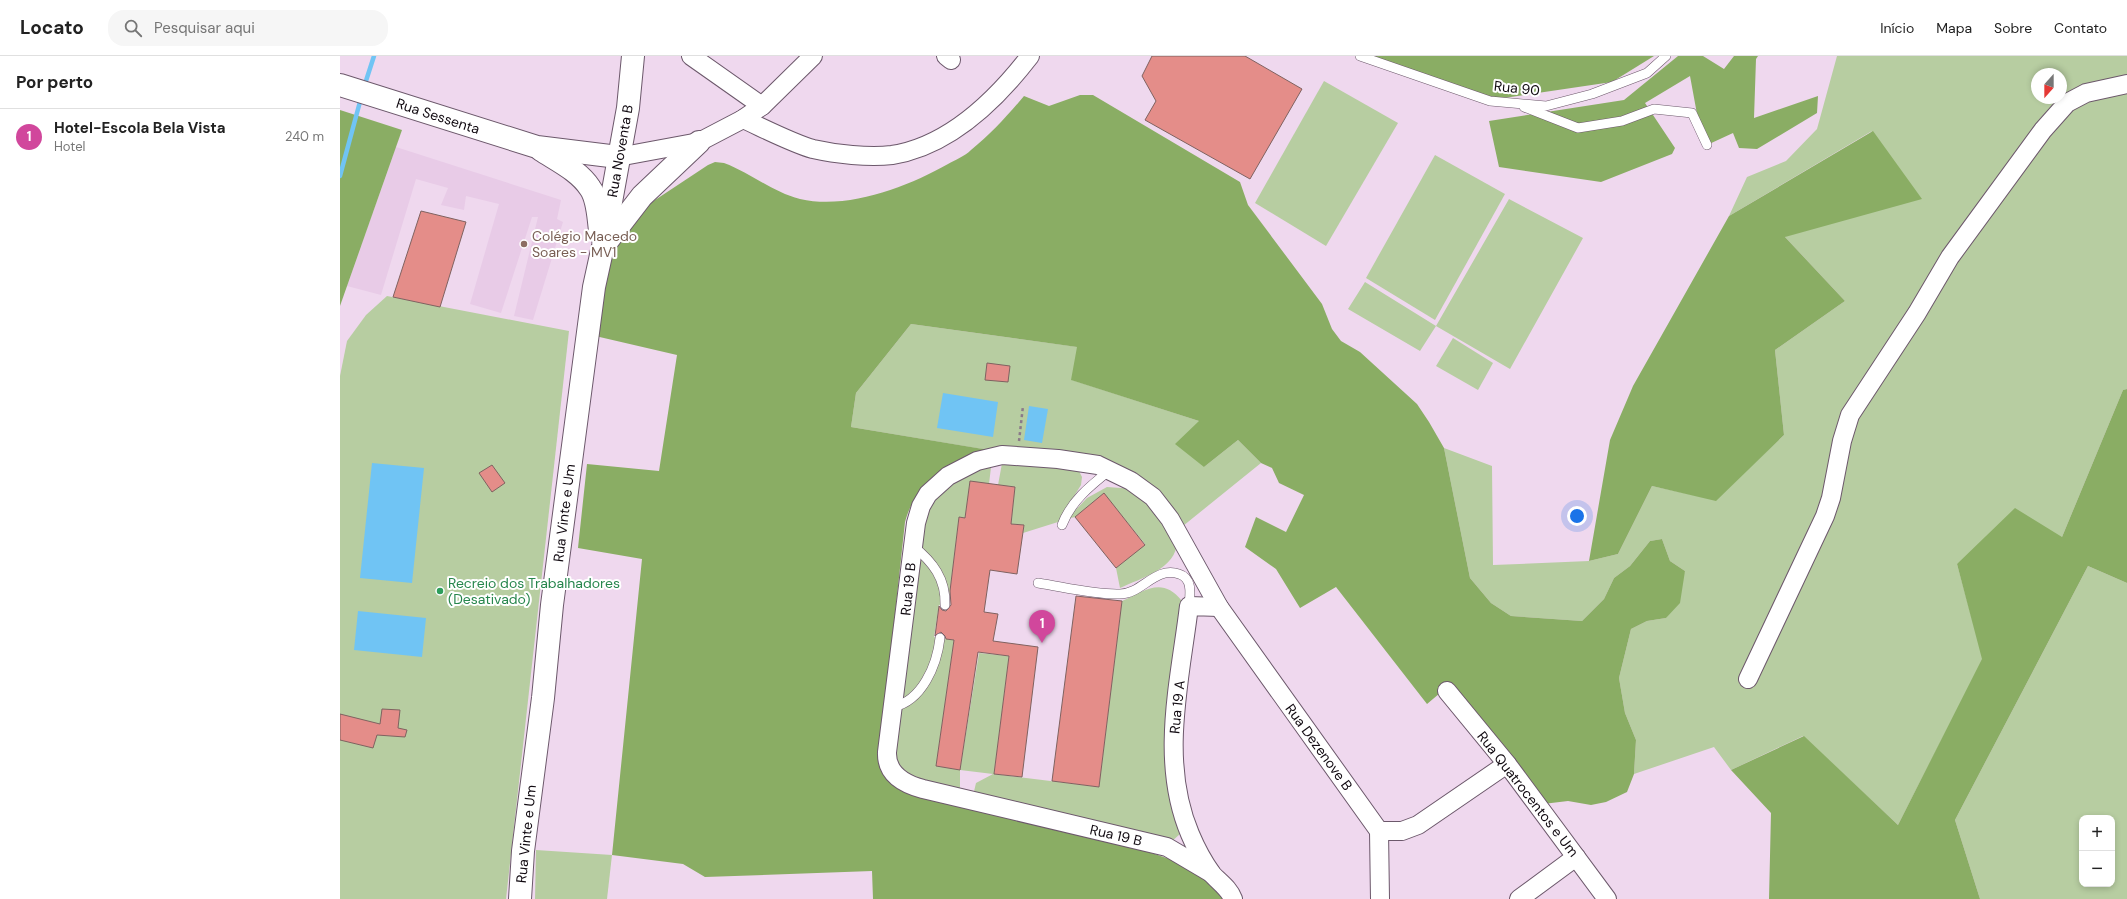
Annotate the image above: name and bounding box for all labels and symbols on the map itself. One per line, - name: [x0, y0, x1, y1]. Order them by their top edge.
- north arrow: [2031, 68, 2067, 104]
- street label: Rua 90: [1493, 77, 1541, 99]
- street label: Rua Sessenta: [394, 94, 482, 138]
- street label: Rua Noventa B: [603, 103, 637, 199]
- place label: Colégio Macedo Soares - MV1: [532, 227, 637, 261]
- marker: Colégio Macedo Soares - MV1: [519, 239, 529, 249]
- street label: Rua Vinte e Um: [549, 463, 579, 563]
- your location: [1567, 506, 1587, 526]
- street label: Rua 19 B: [896, 562, 920, 616]
- place label: Recreio dos Trabalhadores (Desativado): [448, 574, 620, 608]
- marker: Recreio dos Trabalhadores (Desativado): [435, 586, 445, 596]
- pin: 1: [1029, 610, 1055, 643]
- street label: Rua 19 A: [1165, 679, 1189, 735]
- street label: Rua Dezenove B: [1282, 700, 1356, 794]
- street label: Rua Quatrocentos e Um: [1473, 728, 1583, 860]
- street label: Rua Vinte e Um: [512, 784, 540, 884]
- street label: Rua 19 B: [1088, 820, 1144, 850]

